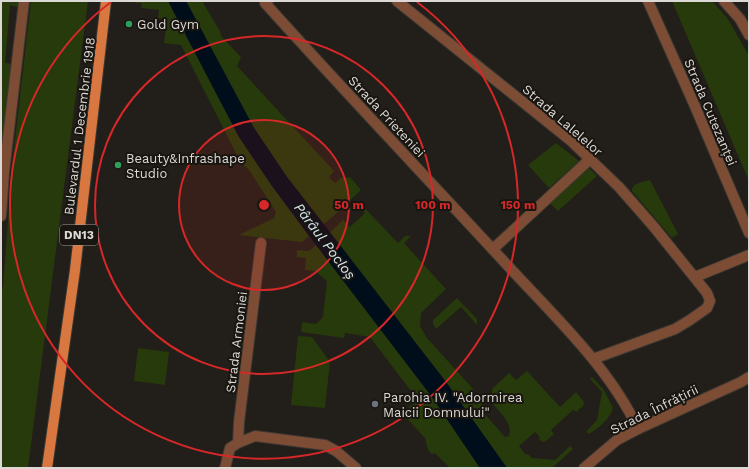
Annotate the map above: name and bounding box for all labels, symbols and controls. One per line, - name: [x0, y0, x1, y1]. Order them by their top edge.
- place label: Gold Gym: [137, 17, 199, 32]
- marker: Gold Gym: [124, 19, 134, 29]
- street label: Bulevardul 1 Decembrie 1918: [61, 36, 98, 216]
- street label: Strada Cutezanței: [680, 57, 740, 168]
- street label: Strada Prieteniei: [345, 73, 428, 160]
- street label: Strada Lalelelor: [520, 82, 606, 159]
- place label: Beauty&Infrashape Studio: [126, 151, 245, 181]
- marker: Beauty&Infrashape Studio: [113, 160, 123, 170]
- centre of rings: [257, 198, 271, 212]
- text: 50 m: [334, 198, 364, 212]
- text: 100 m: [415, 198, 451, 212]
- text: 150 m: [501, 198, 535, 212]
- water label: Pârâul Pocloș: [291, 200, 359, 282]
- road number: DN13: [60, 225, 98, 245]
- street label: Strada Armoniei: [223, 291, 250, 394]
- street label: Strada Înfrățirii: [607, 381, 701, 438]
- place label: Parohia IV. "Adormirea Maicii Domnului": [383, 390, 523, 420]
- marker: Parohia IV. "Adormirea Maicii Domnului": [370, 399, 380, 409]

